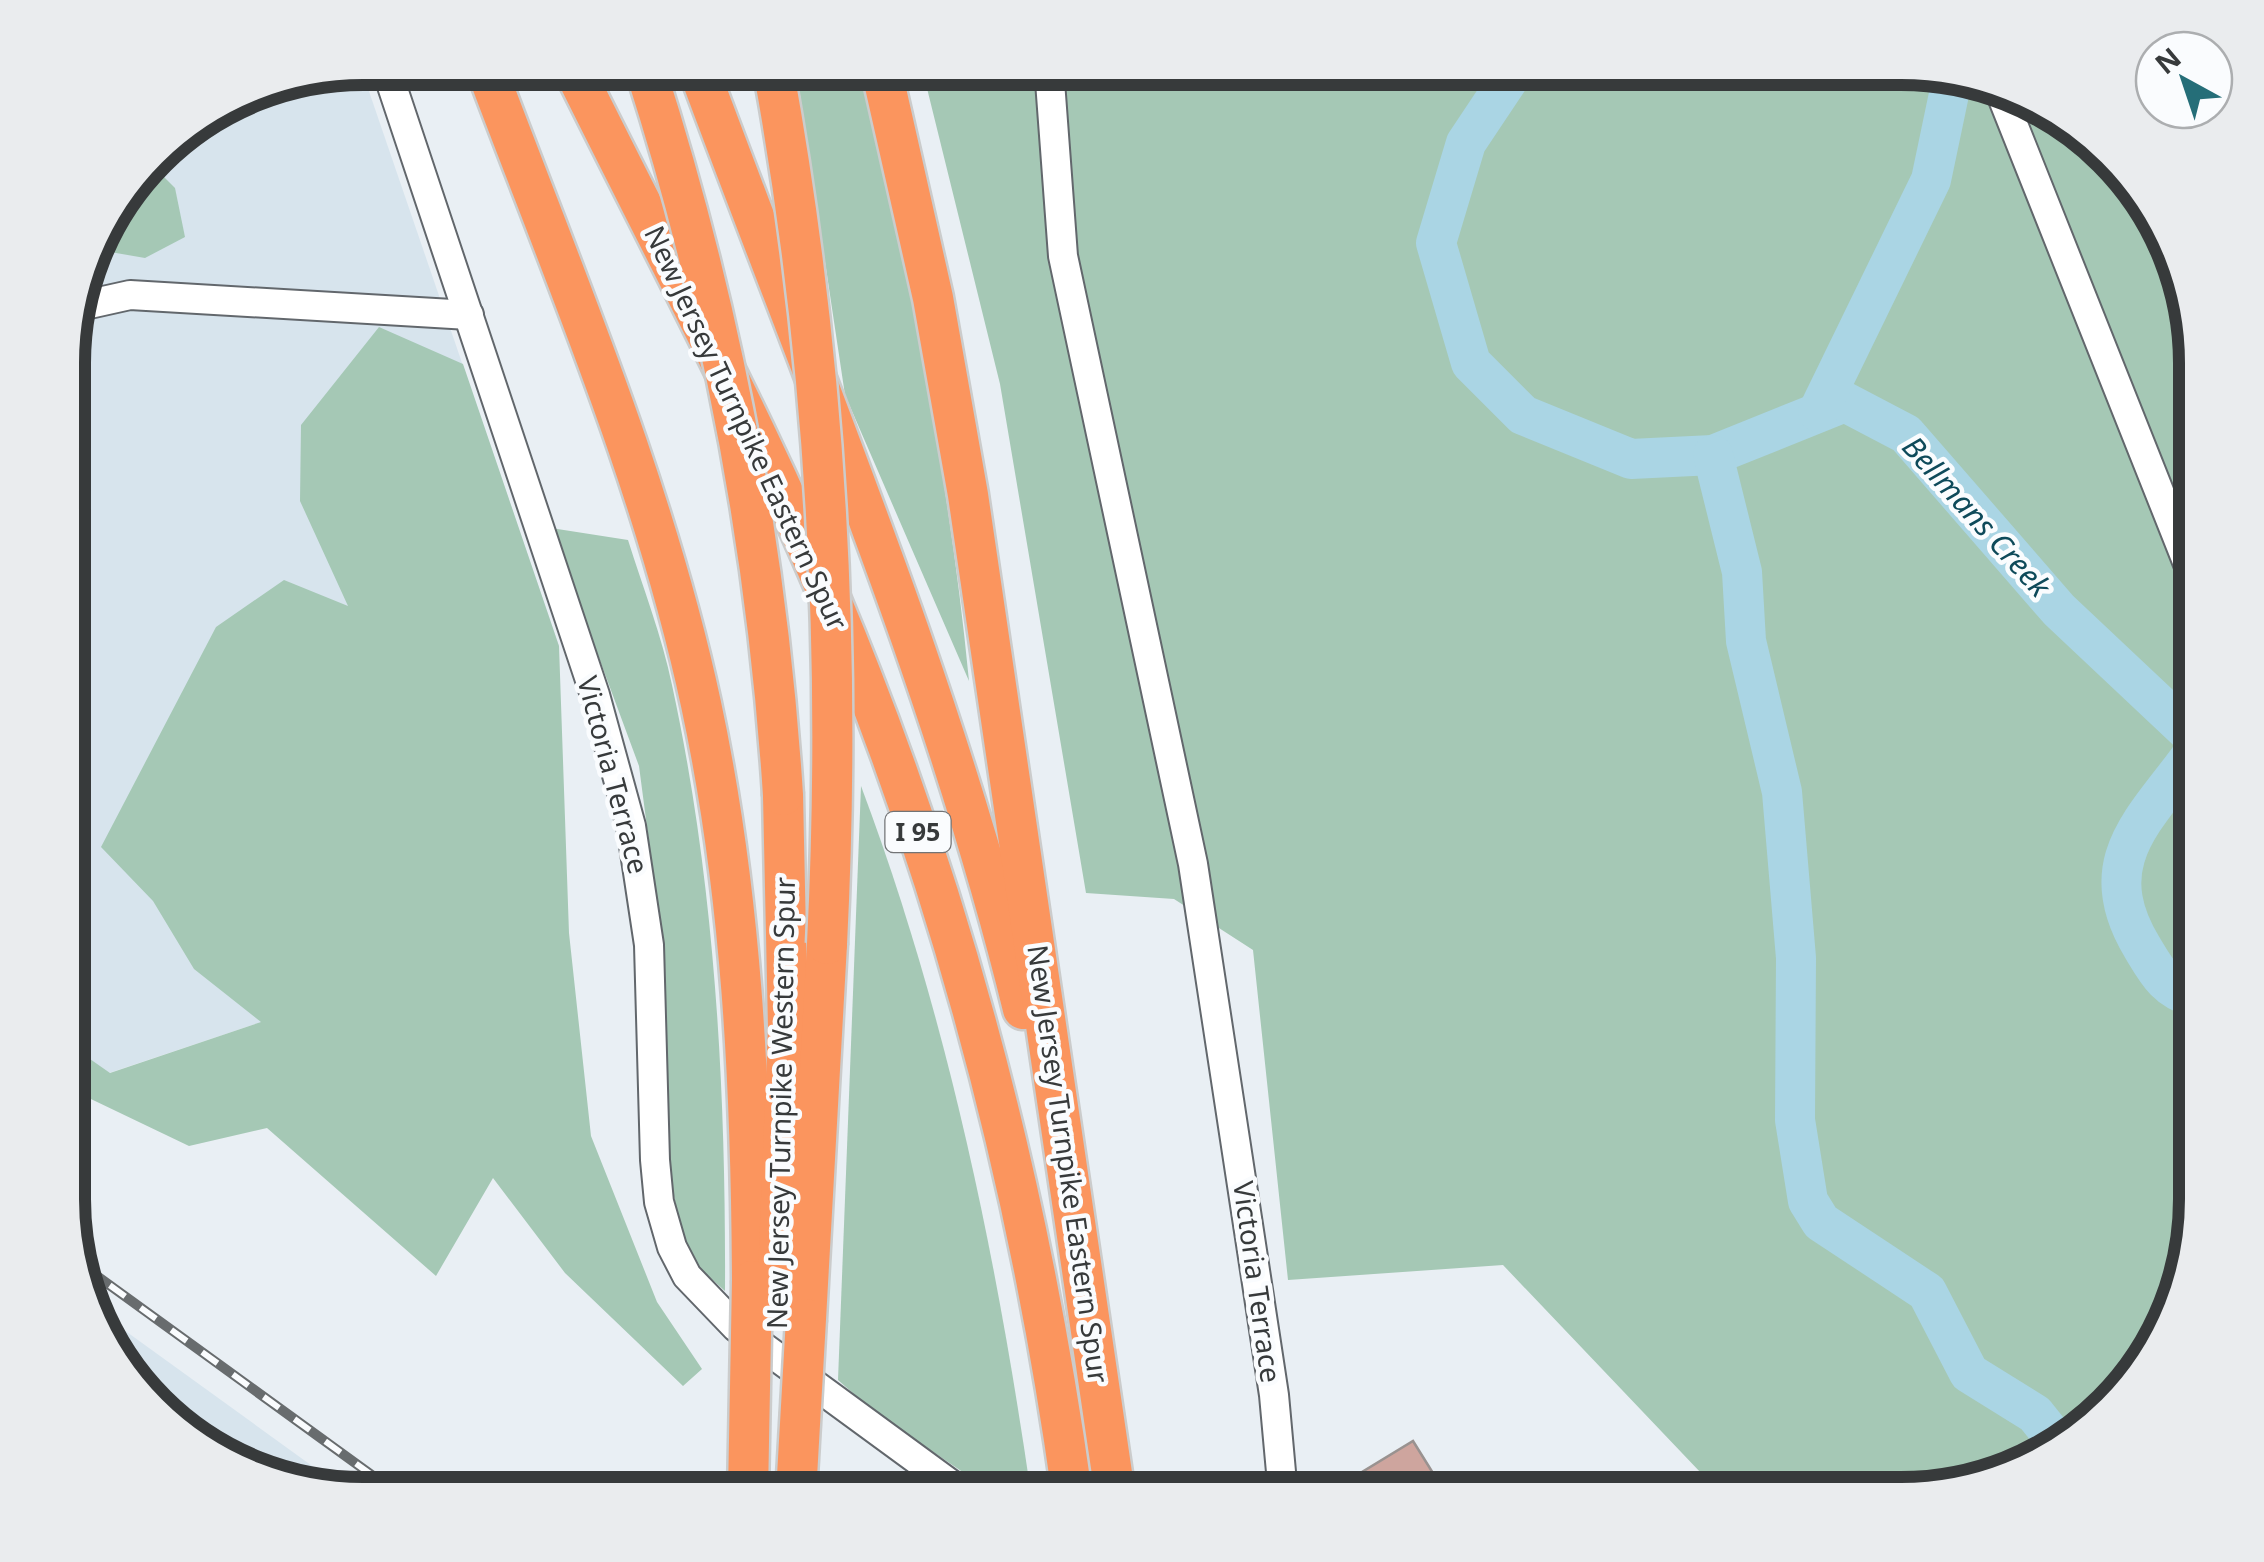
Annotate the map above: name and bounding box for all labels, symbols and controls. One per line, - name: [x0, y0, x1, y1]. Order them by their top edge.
- north arrow: [2134, 30, 2234, 130]
- text: N: [2146, 38, 2188, 82]
- street label: New Jersey Turnpike Eastern Spur: [636, 219, 858, 636]
- water label: Bellmans Creek: [1894, 427, 2061, 606]
- street label: Victoria Terrace: [569, 672, 659, 878]
- road number: I 95: [886, 812, 950, 852]
- street label: New Jersey Turnpike Western Spur: [757, 876, 803, 1329]
- street label: New Jersey Turnpike Eastern Spur: [1019, 942, 1119, 1386]
- street label: Victoria Terrace: [1225, 1179, 1291, 1385]

